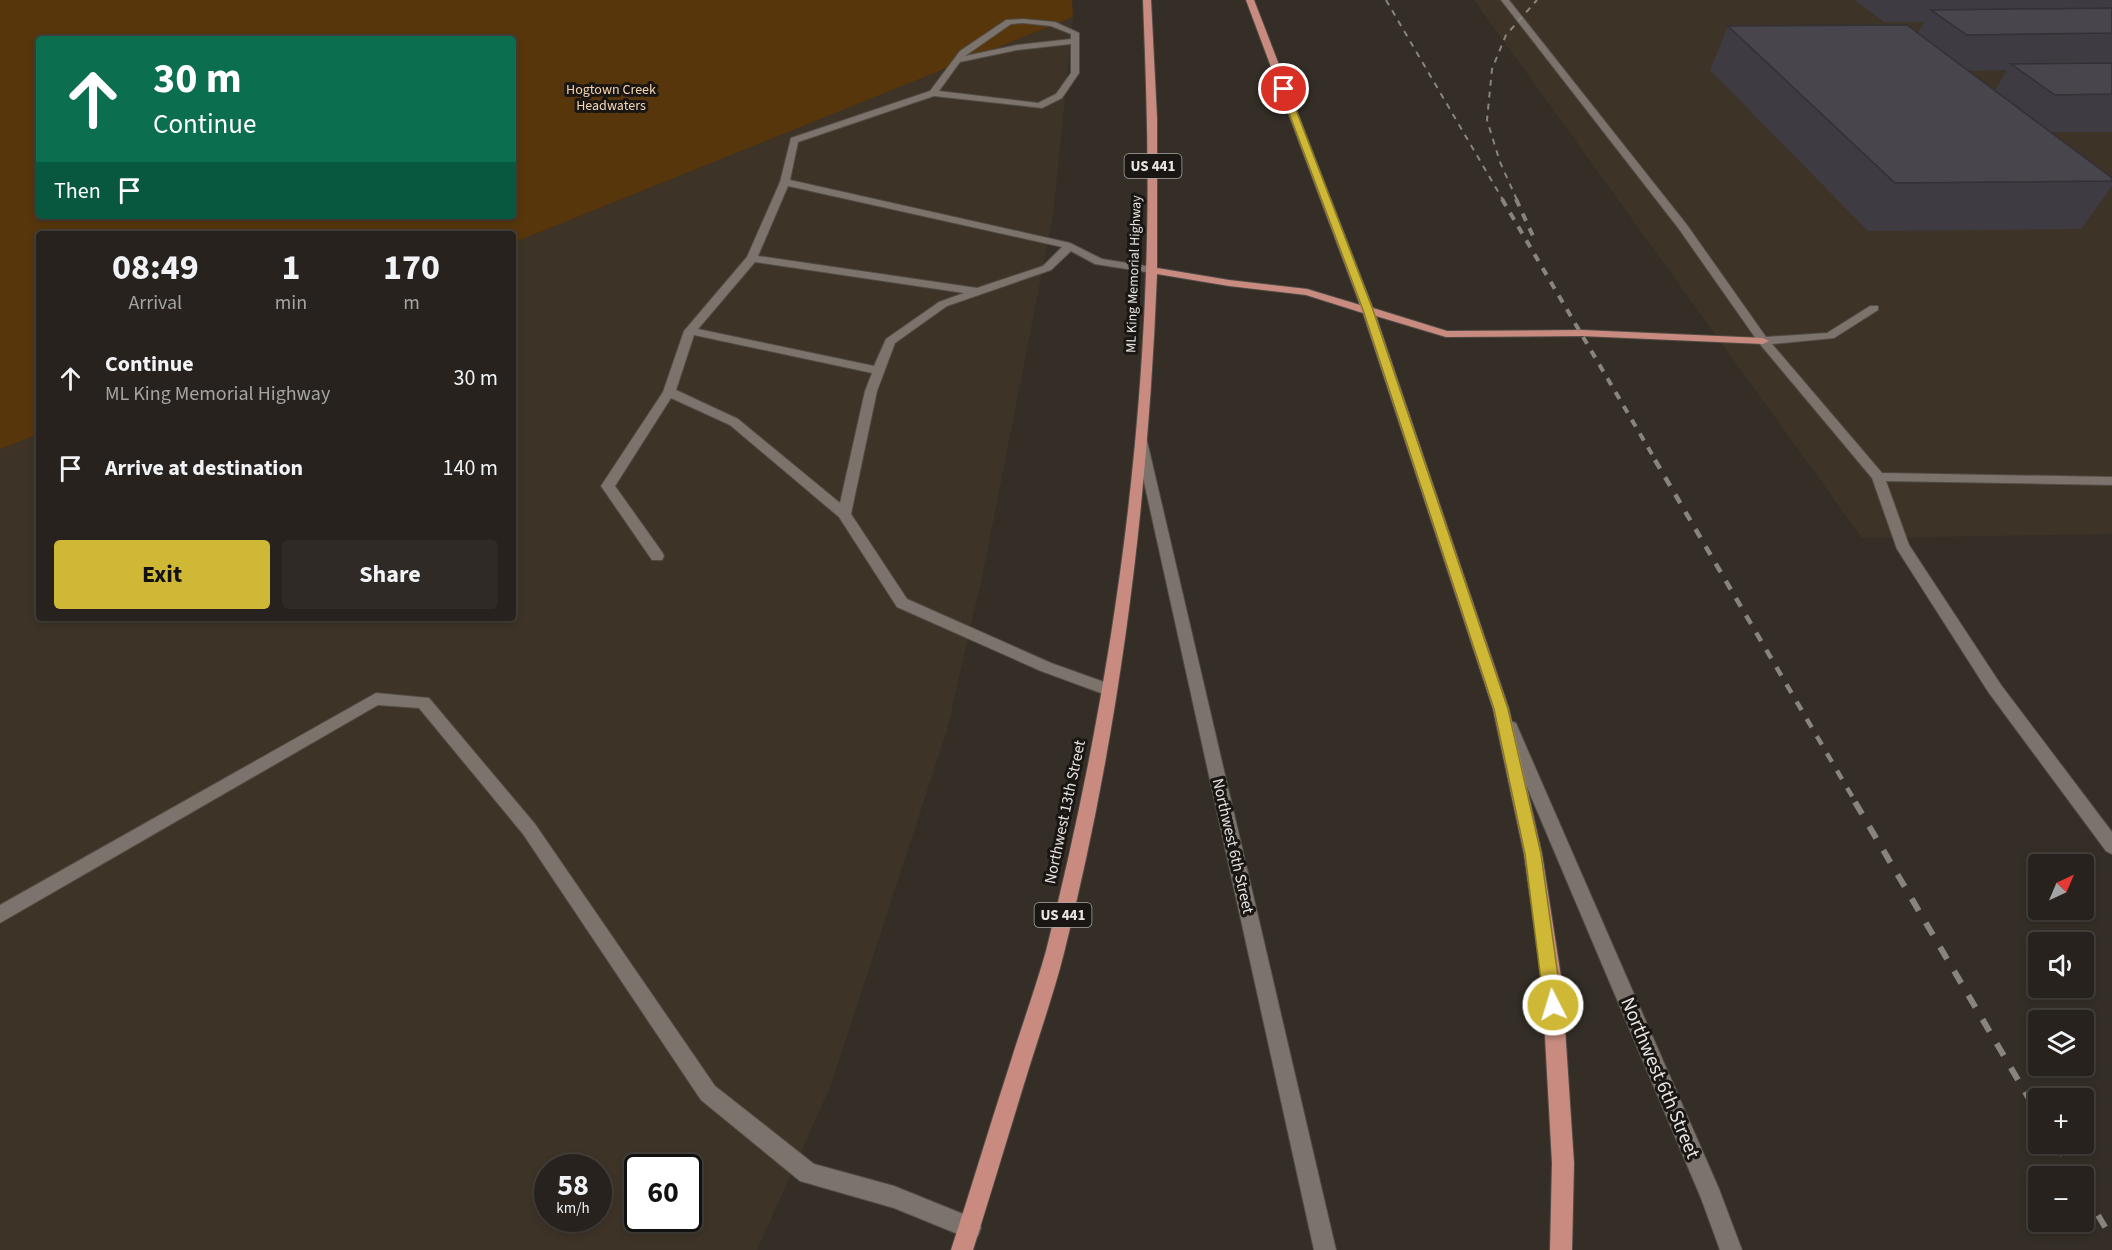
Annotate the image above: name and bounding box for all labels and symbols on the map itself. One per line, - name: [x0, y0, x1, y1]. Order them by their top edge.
- pin: [1258, 63, 1309, 114]
- park label: Hogtown Creek Headwaters: [566, 80, 656, 116]
- road number: US 441: [1124, 154, 1182, 178]
- street label: ML King Memorial Highway: [1121, 194, 1147, 353]
- street label: Northwest 13th Street: [1039, 738, 1091, 886]
- street label: Northwest 6th Street: [1207, 776, 1259, 916]
- north arrow: [2028, 854, 2094, 920]
- road number: US 441: [1034, 903, 1092, 927]
- position arrow: [1521, 973, 1585, 1037]
- street label: Northwest 6th Street: [1613, 993, 1707, 1163]
- speed limit sign: 60: [624, 1154, 702, 1232]

